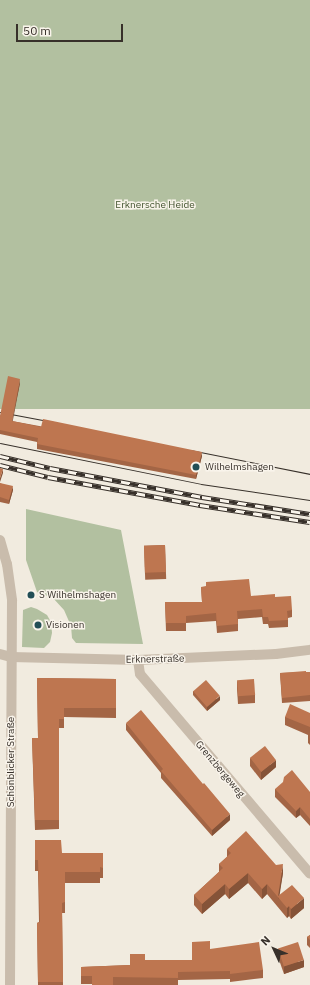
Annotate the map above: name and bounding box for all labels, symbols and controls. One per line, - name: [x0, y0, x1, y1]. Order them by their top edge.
- scale bar: [18, 16, 125, 42]
- text: 50 m: [23, 23, 51, 38]
- park label: Erknersche Heide: [115, 199, 195, 211]
- marker: Wilhelmshagen: [190, 461, 202, 473]
- place label: Wilhelmshagen: [205, 461, 274, 473]
- place label: S Wilhelmshagen: [39, 589, 116, 601]
- marker: S Wilhelmshagen: [26, 590, 36, 600]
- place label: Visionen: [46, 619, 84, 631]
- marker: Visionen: [33, 620, 43, 630]
- street label: Erknerstraße: [126, 652, 184, 666]
- street label: Schönblicker Straße: [5, 717, 17, 807]
- street label: Grenzbergeweg: [193, 738, 247, 800]
- north arrow: [254, 929, 294, 969]
- text: N: [258, 933, 273, 948]

